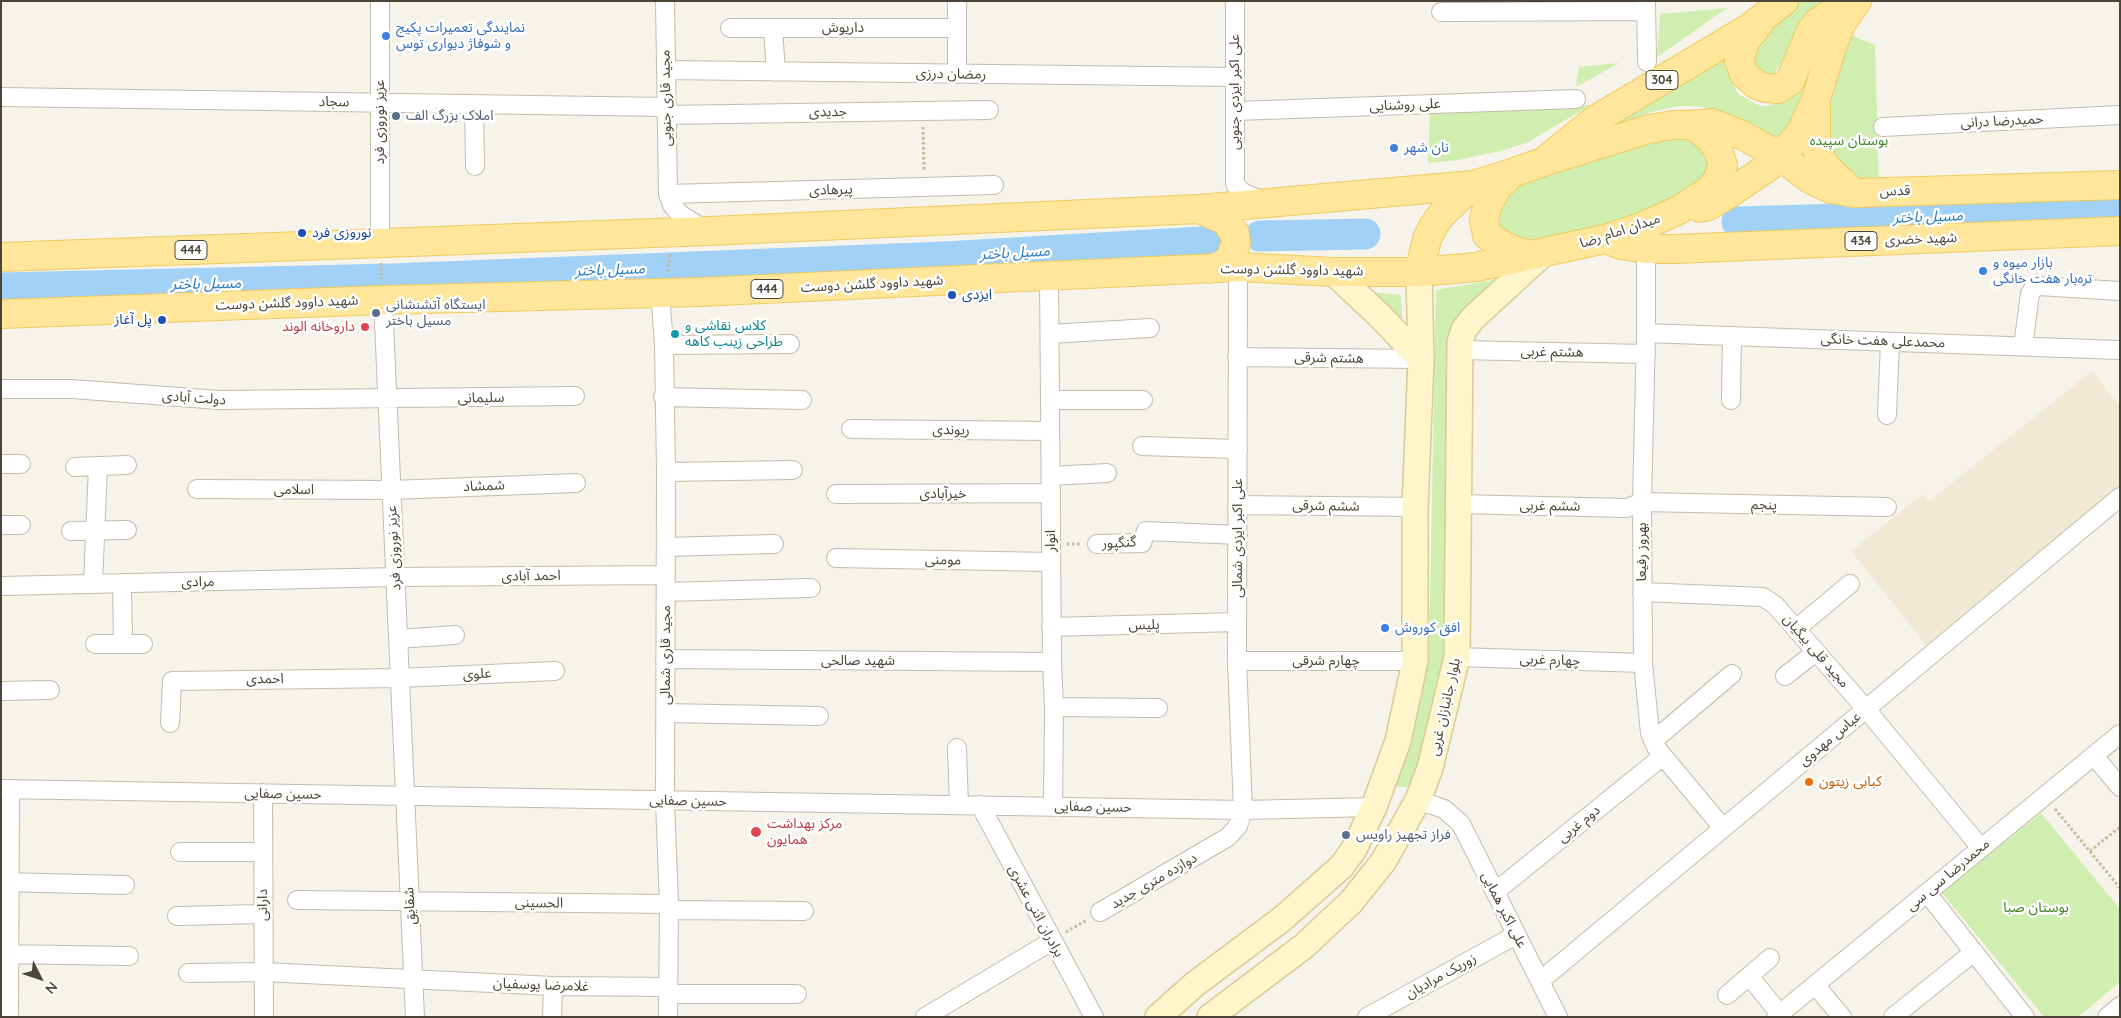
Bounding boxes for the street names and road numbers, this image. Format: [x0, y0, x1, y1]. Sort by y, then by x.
street label: داریوش [822, 20, 864, 36]
street label: علی اکبر ایزدی جنوبی [1227, 34, 1243, 150]
street label: مجید قاری جنوبی [657, 50, 675, 146]
street label: رمضان درزی [916, 65, 986, 83]
road number: 304 [1646, 70, 1678, 90]
street label: عزیز نوروزی فرد [372, 79, 388, 165]
street label: سجاد [319, 93, 349, 111]
street label: علی روشنایی [1369, 95, 1441, 115]
street label: جدیدی [809, 103, 847, 121]
street label: حمیدرضا درانی [1960, 110, 2044, 132]
street label: پیرهادی [809, 181, 853, 199]
street label: قدس [1879, 182, 1911, 200]
street label: میدان امام رضا [1578, 210, 1662, 252]
street label: شهید خضری [1885, 229, 1957, 249]
road number: 434 [1845, 232, 1877, 250]
road number: 444 [175, 240, 207, 260]
street label: شهید داوود گلشن دوست [1221, 260, 1363, 280]
street label: شهید داوود گلشن دوست [800, 272, 944, 296]
road number: 444 [751, 280, 783, 298]
street label: شهید داوود گلشن دوست [215, 292, 359, 314]
street label: محمدعلی هفت خانگی [1820, 330, 1946, 352]
street label: هشتم غربی [1520, 343, 1584, 361]
street label: هشتم شرقی [1294, 349, 1364, 367]
street label: دولت آبادی [161, 387, 227, 409]
street label: سلیمانی [458, 389, 504, 407]
street label: ریوندی [932, 421, 970, 439]
street label: شمشاد [463, 477, 505, 495]
street label: علی اکبر ایزدی شمالی [1230, 478, 1246, 598]
street label: اسلامی [274, 482, 314, 498]
street label: خیرآبادی [919, 486, 967, 502]
street label: پنجم [1751, 496, 1777, 514]
street label: ششم شرقی [1292, 497, 1360, 515]
street label: ششم غربی [1519, 497, 1581, 515]
street label: عزیز نوروزی فرد [383, 505, 405, 591]
street label: بهروز رفیعا [1634, 522, 1650, 582]
street label: انوار [1043, 530, 1059, 552]
street label: گنگپور [1101, 534, 1137, 552]
street label: مومنی [925, 551, 961, 569]
street label: احمد آبادی [501, 567, 561, 585]
street label: مرادی [181, 573, 215, 591]
street label: مجید قاری شمالی [658, 605, 674, 705]
street label: مجید قلی بیگیان [1779, 611, 1853, 691]
street label: پلیس [1128, 616, 1160, 634]
street label: چهارم غربی [1519, 651, 1581, 669]
street label: شهید صالحی [821, 653, 895, 669]
street label: چهارم شرقی [1292, 653, 1360, 669]
street label: بلوار جانبازان غربی [1426, 657, 1464, 757]
street label: علوی [462, 665, 492, 683]
street label: احمدی [246, 670, 284, 688]
street label: عباس مهدوی [1796, 708, 1864, 770]
street label: حسین صفایی [244, 785, 322, 803]
street label: حسین صفایی [649, 792, 727, 810]
street label: حسین صفایی [1054, 798, 1132, 816]
street label: دوم غربی [1554, 802, 1604, 846]
street label: محمدرضا سی سی [1903, 835, 1993, 915]
street label: دوازده متری جدید [1108, 849, 1200, 913]
street label: برادران اثنی عشری [1005, 862, 1067, 960]
street label: علی اکبر همایی [1478, 869, 1530, 951]
street label: شقایق [401, 887, 419, 925]
street label: دارانی [255, 889, 271, 921]
street label: الحسینی [515, 894, 563, 912]
street label: زوریک مرادیان [1403, 950, 1479, 1002]
street label: غلامرضا یوسفیان [493, 975, 589, 995]

